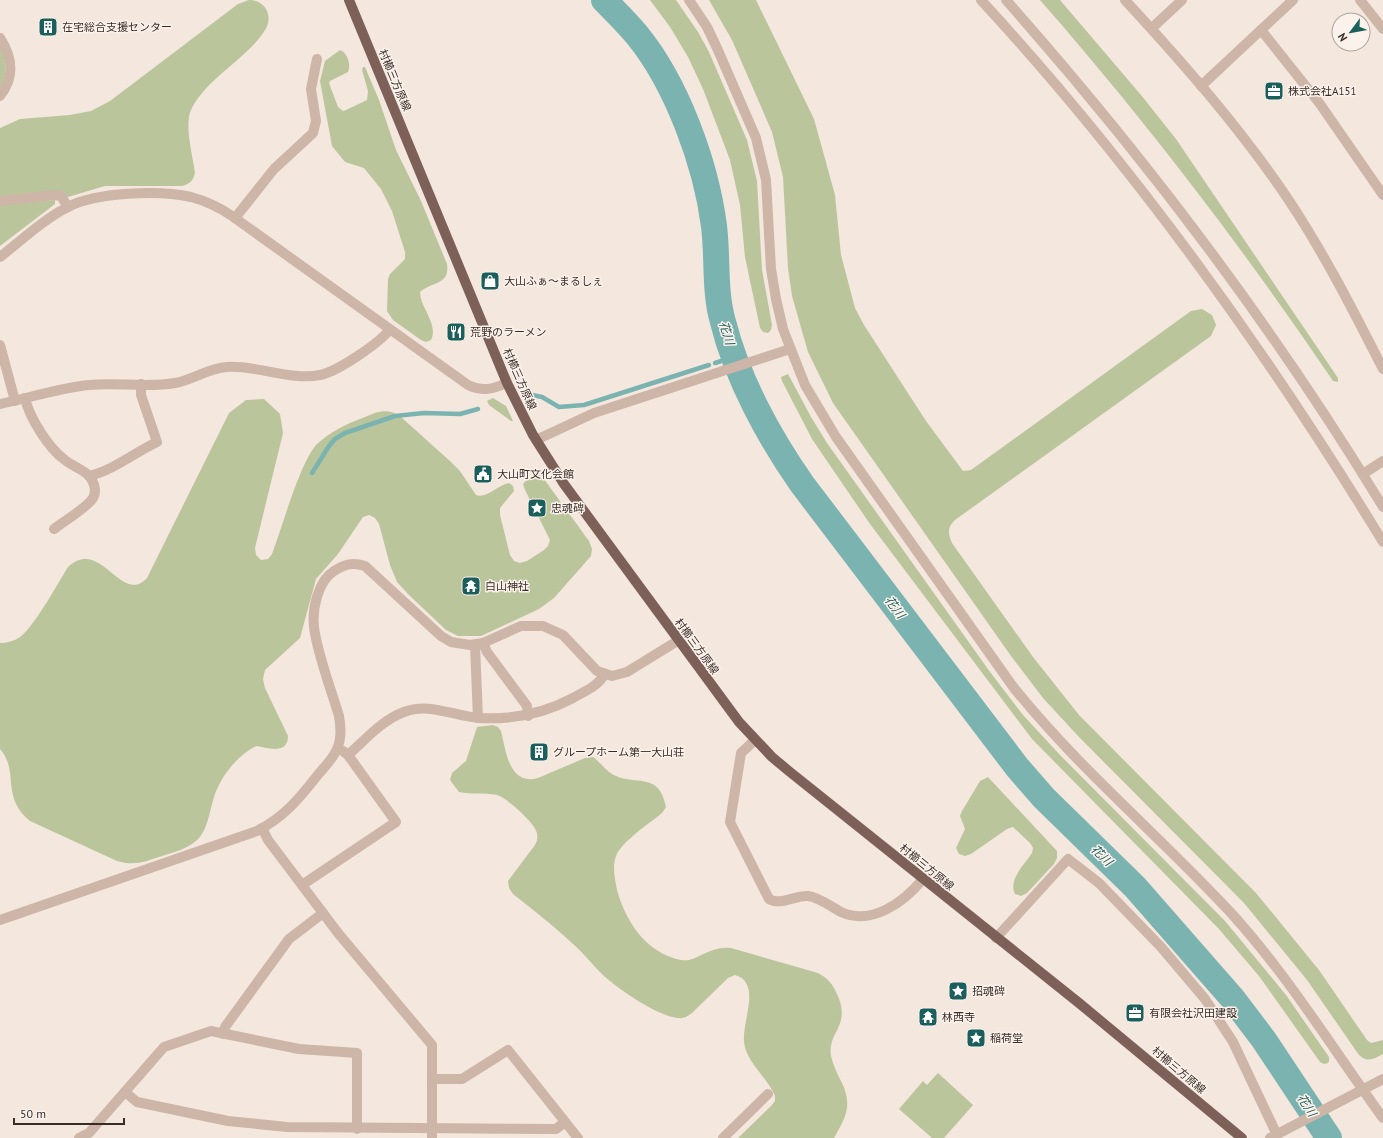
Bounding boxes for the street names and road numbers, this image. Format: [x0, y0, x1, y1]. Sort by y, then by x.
street label: 村櫛三方原線 [376, 47, 414, 113]
street label: 村櫛三方原線 [500, 346, 540, 412]
street label: 村櫛三方原線 [672, 615, 722, 677]
street label: 村櫛三方原線 [897, 841, 957, 893]
street label: 村櫛三方原線 [1149, 1043, 1209, 1097]

